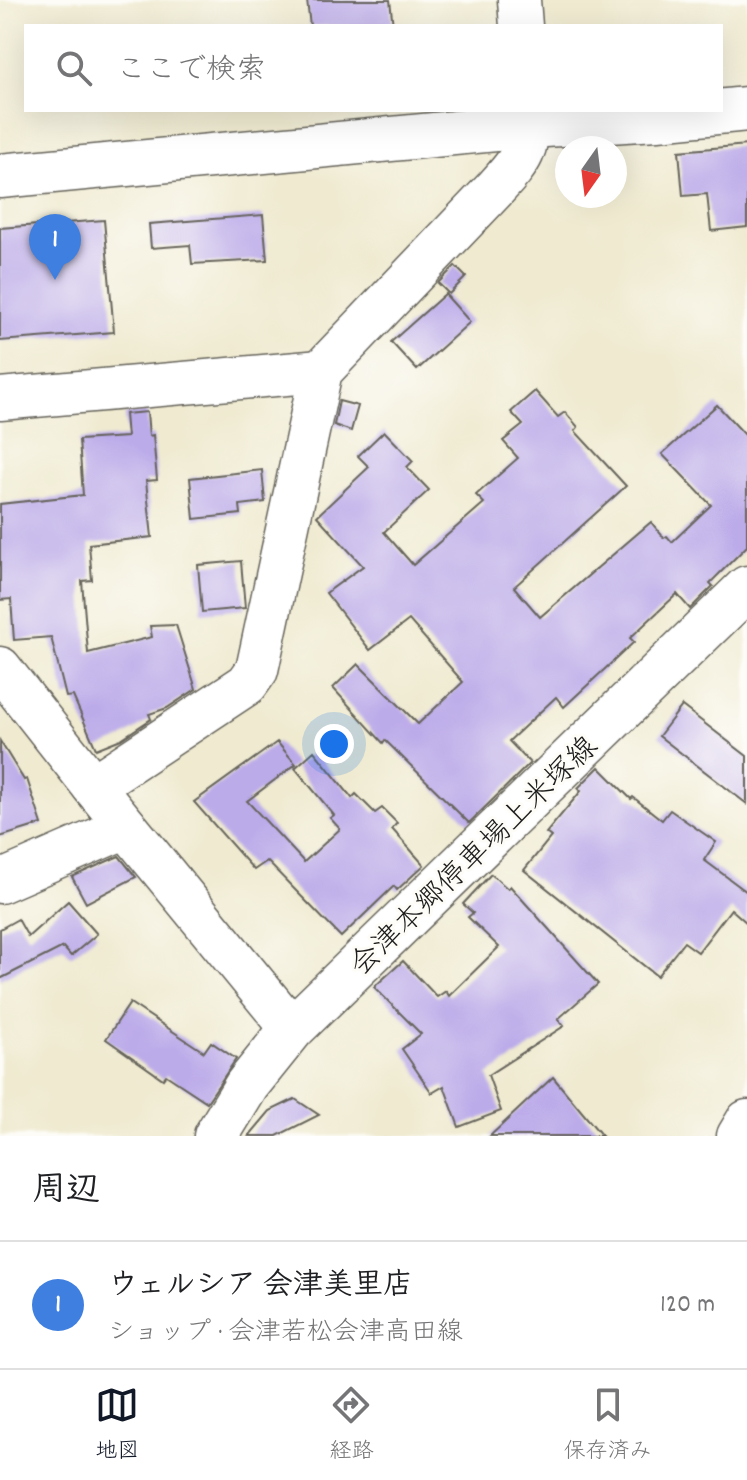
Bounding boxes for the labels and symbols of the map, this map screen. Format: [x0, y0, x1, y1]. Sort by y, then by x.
north arrow [555, 136, 627, 208]
pin: 1 [29, 214, 81, 280]
your location [314, 724, 354, 764]
street label: 会津本郷停車場上米塚線 [342, 728, 610, 988]

